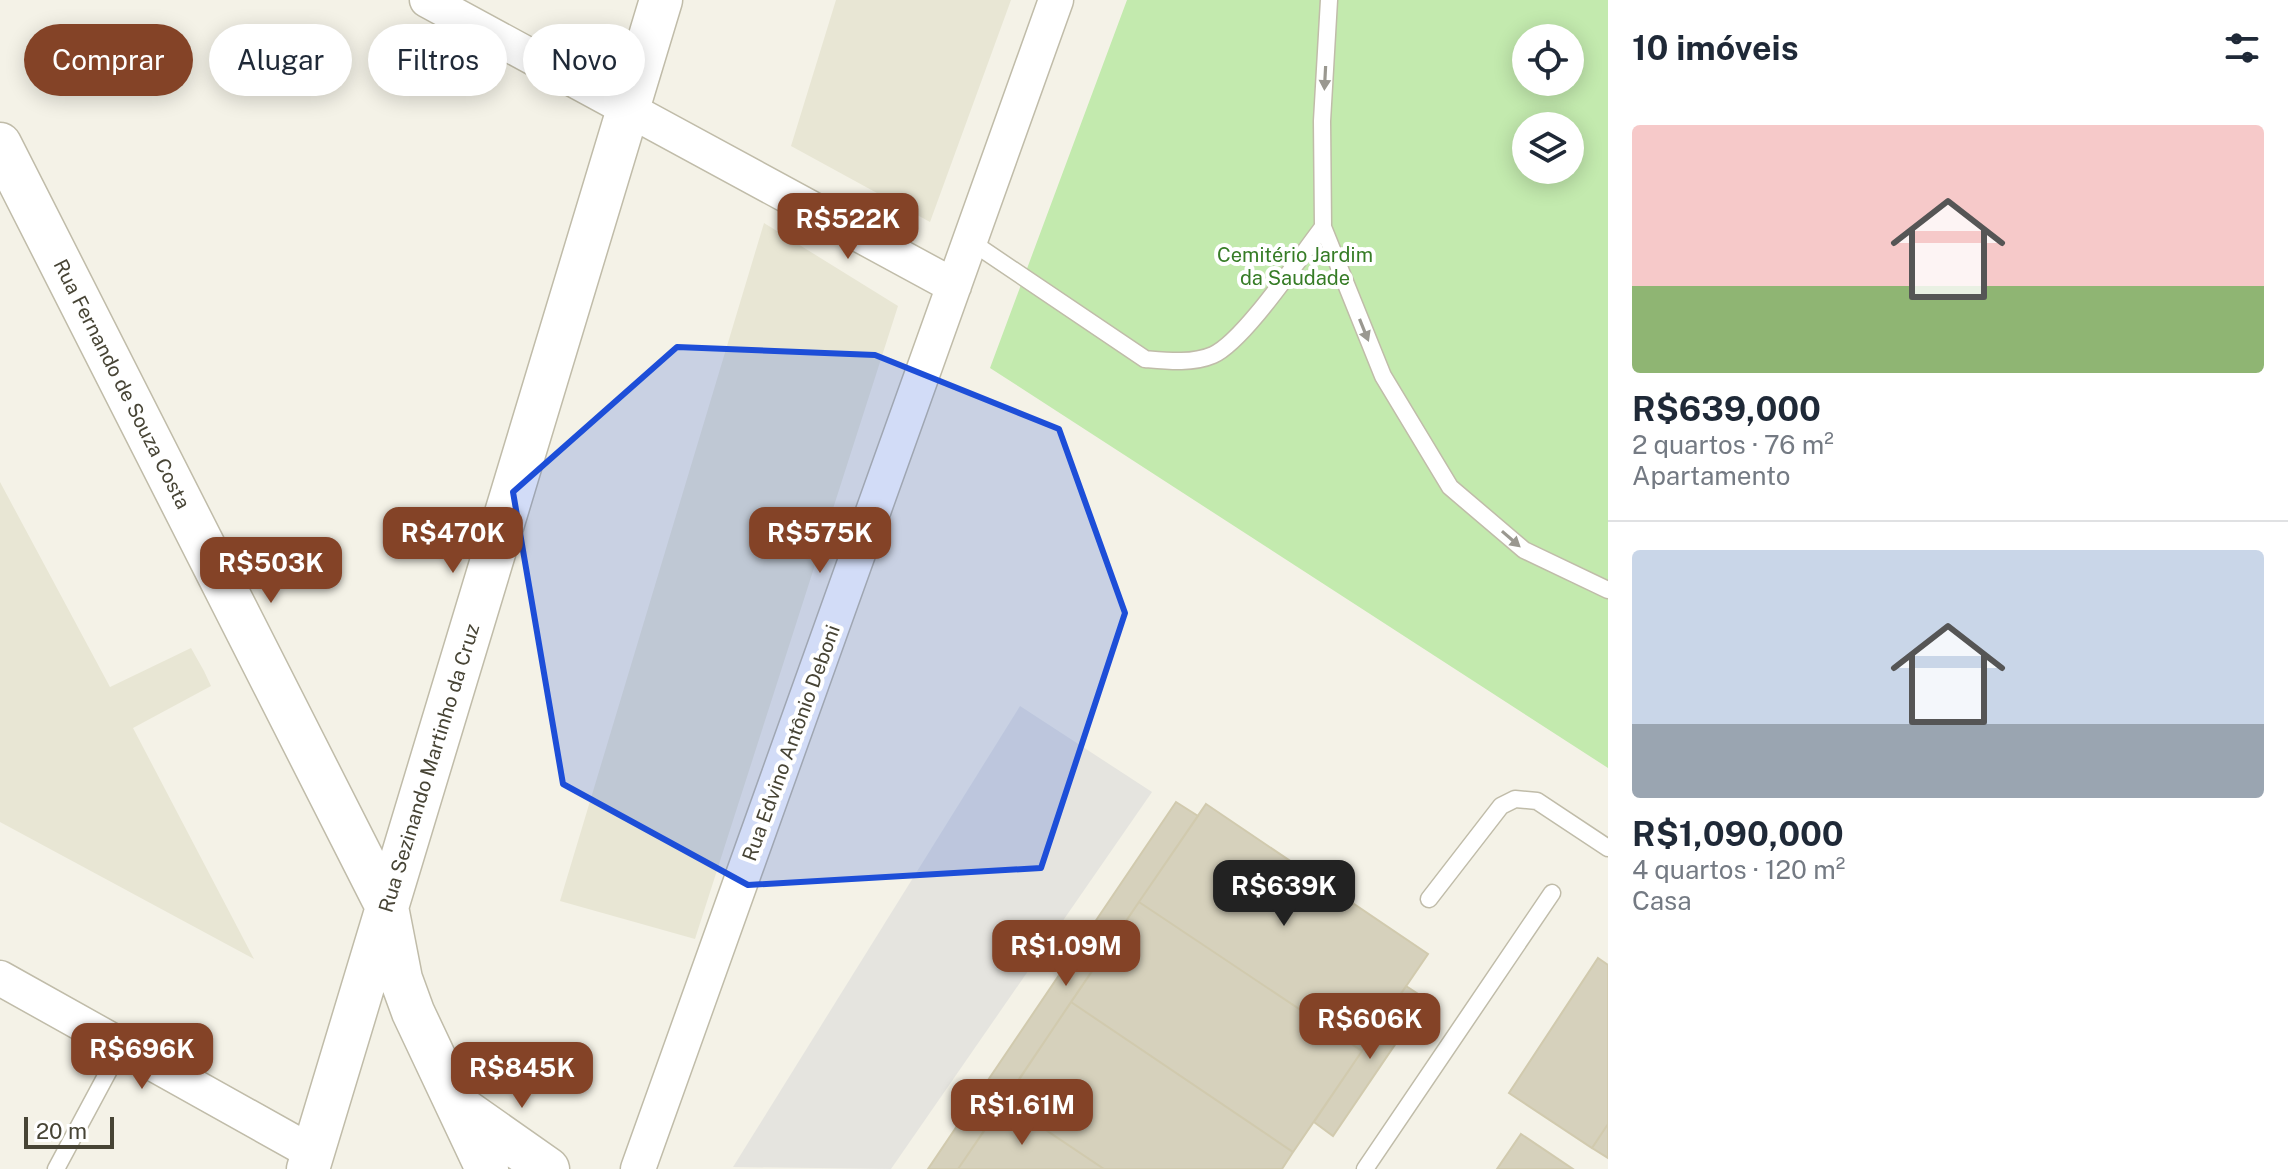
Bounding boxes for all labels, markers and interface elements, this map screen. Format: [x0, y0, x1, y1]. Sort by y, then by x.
chip: Comprar [24, 24, 193, 96]
chip: Alugar [209, 24, 352, 96]
chip: Filtros [368, 24, 507, 96]
chip: Novo [523, 24, 645, 96]
map controls [1512, 24, 1584, 184]
button: locate [1512, 24, 1584, 96]
icon: filters [2220, 26, 2264, 70]
text: 10 imóveis [1632, 28, 1799, 68]
one-way arrow [1318, 66, 1331, 91]
button: layers [1512, 112, 1584, 184]
icon: home [1876, 177, 2020, 321]
pin: R$522K [783, 193, 913, 261]
text: R$522K [795, 203, 901, 234]
park label: Cemitério Jardim da Saudade [1217, 243, 1373, 290]
street label: Rua Fernando de Souza Costa [48, 255, 196, 513]
one-way arrow [1358, 318, 1371, 342]
text: R$639,000 [1632, 389, 1821, 429]
text: 2 quartos · 76 m² [1632, 429, 1834, 460]
text: Apartamento [1632, 460, 1790, 491]
pin: R$470K [388, 507, 518, 575]
pin: R$575K [755, 507, 885, 575]
text: R$470K [401, 517, 505, 548]
text: R$575K [767, 517, 873, 548]
one-way arrow [1501, 530, 1521, 547]
pin: R$503K [206, 537, 336, 605]
text: R$503K [218, 547, 324, 578]
icon: home [1876, 602, 2020, 746]
street label: Rua Sezinando Martinho da Cruz [374, 621, 484, 915]
street label: Rua Edvino Antônio Deboni [737, 622, 845, 864]
text: R$1,090,000 [1632, 814, 1844, 854]
text: 4 quartos · 120 m² [1632, 854, 1845, 885]
pin: R$639K [1219, 860, 1349, 928]
text: R$639K [1231, 870, 1337, 901]
text: Casa [1632, 885, 1692, 916]
pin: R$1.09M [992, 920, 1140, 988]
text: R$1.09M [1010, 930, 1122, 961]
pin: R$606K [1305, 993, 1435, 1061]
text: R$606K [1317, 1003, 1423, 1034]
pin: R$696K [77, 1023, 207, 1091]
text: R$696K [89, 1033, 195, 1064]
pin: R$845K [457, 1042, 587, 1110]
text: R$845K [469, 1052, 575, 1083]
pin: R$1.61M [948, 1079, 1096, 1147]
text: R$1.61M [969, 1089, 1075, 1120]
scale bar [24, 1113, 114, 1149]
text: 20 m [36, 1118, 87, 1144]

